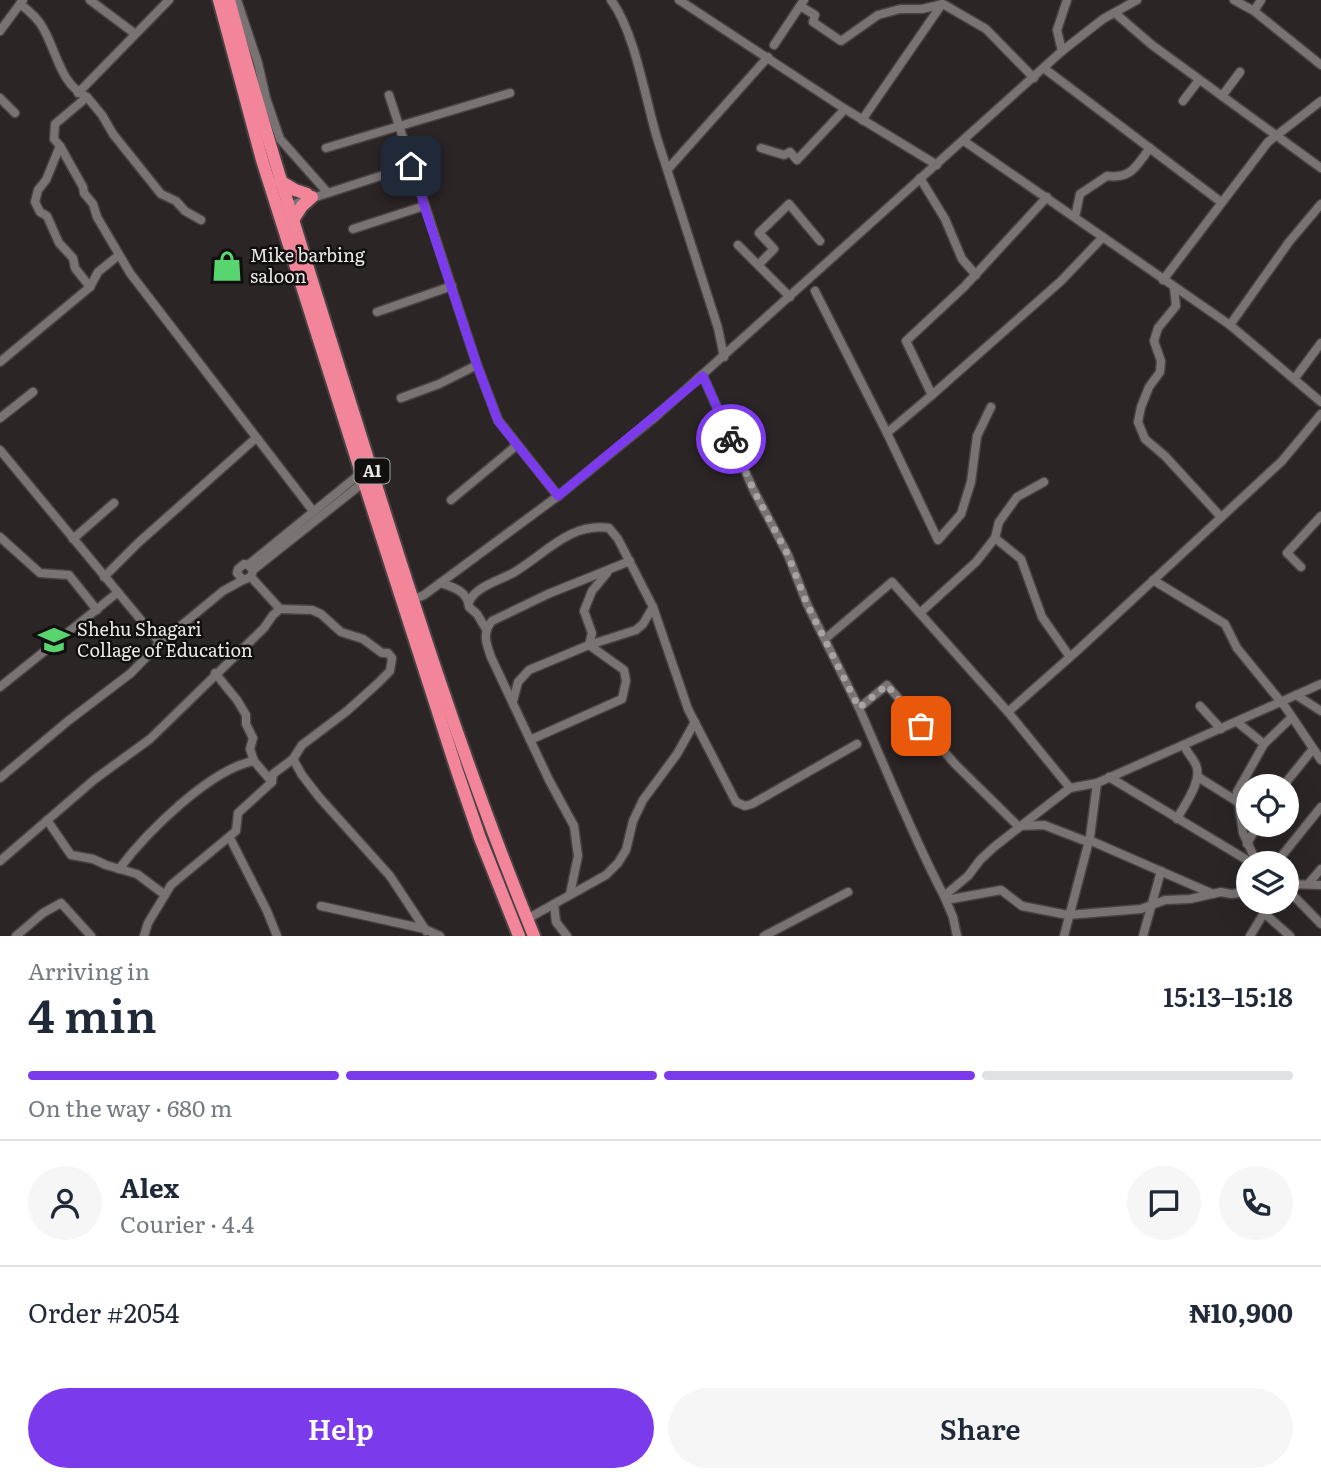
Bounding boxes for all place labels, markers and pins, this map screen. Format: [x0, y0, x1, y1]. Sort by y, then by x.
pin [381, 136, 441, 196]
place label: Mike barbing saloon [250, 241, 366, 289]
shop icon: Mike barbing saloon [210, 249, 244, 283]
place label: Shehu Shagari Collage of Education [77, 615, 253, 663]
school or university icon: Shehu Shagari Collage of Education [37, 623, 71, 657]
pin [891, 696, 951, 756]

